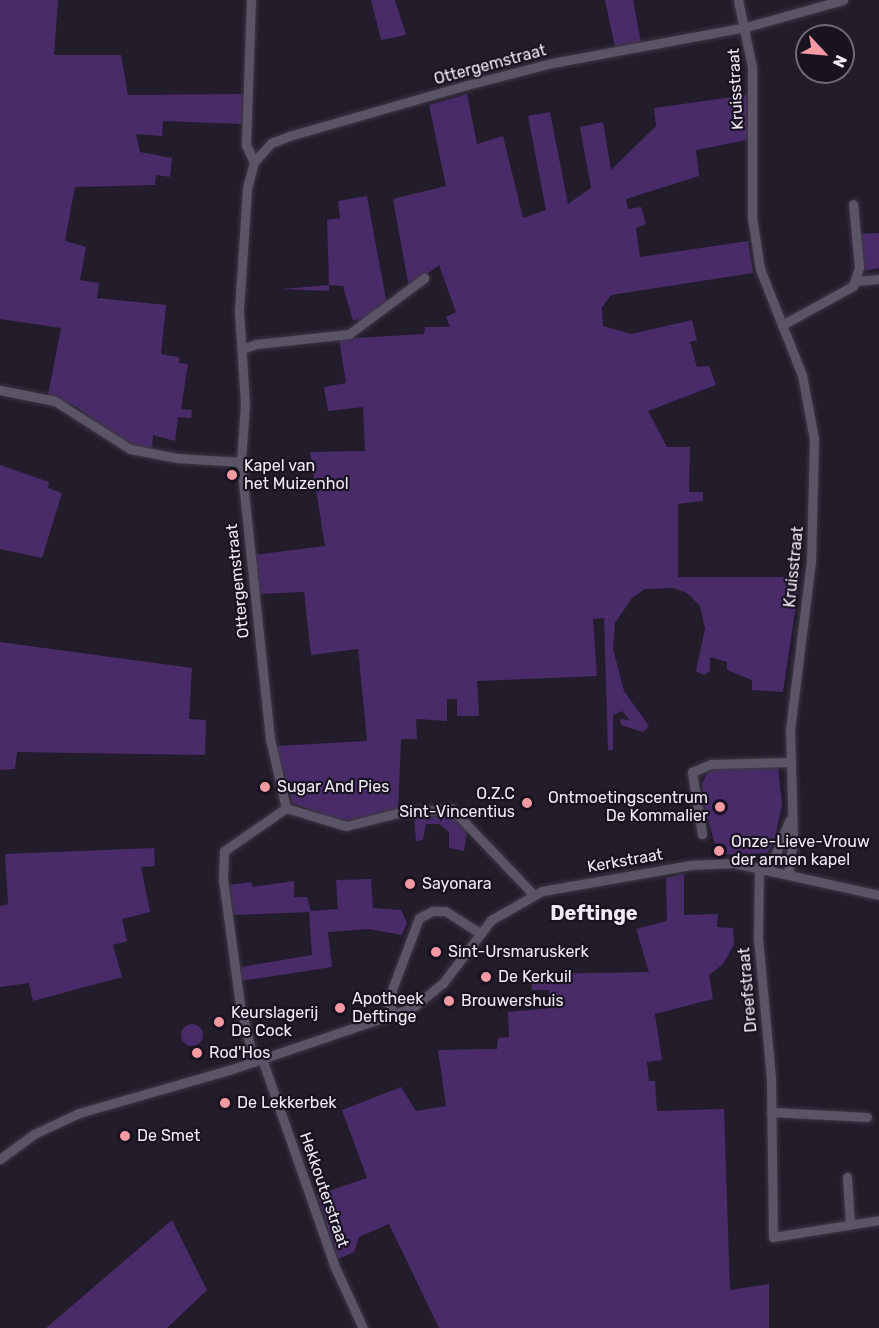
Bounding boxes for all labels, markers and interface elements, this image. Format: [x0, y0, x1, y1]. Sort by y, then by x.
north arrow [795, 24, 855, 84]
street label: Ottergemstraat [432, 41, 548, 89]
street label: Kruisstraat [724, 48, 748, 130]
text: N [829, 52, 851, 71]
place label: Kapel van het Muizenhol [244, 456, 349, 494]
marker: Kapel van het Muizenhol [225, 468, 239, 482]
street label: Ottergemstraat [222, 523, 254, 639]
street label: Kruisstraat [780, 525, 808, 609]
place label: Sugar And Pies [277, 777, 390, 797]
marker: Sugar And Pies [258, 780, 272, 794]
place label: O.Z.C Sint-Vincentius [399, 784, 515, 822]
place label: Ontmoetingscentrum De Kommalier [548, 788, 708, 826]
marker: O.Z.C Sint-Vincentius [520, 796, 534, 810]
marker: Ontmoetingscentrum De Kommalier [713, 800, 727, 814]
place label: Onze-Lieve-Vrouw der armen kapel [731, 832, 870, 870]
marker: Onze-Lieve-Vrouw der armen kapel [712, 844, 726, 858]
street label: Kerkstraat [586, 845, 664, 877]
place label: Sayonara [422, 874, 492, 894]
marker: Sayonara [403, 877, 417, 891]
district label: Deftinge [550, 901, 638, 925]
place label: Sint-Ursmaruskerk [448, 942, 589, 962]
marker: Sint-Ursmaruskerk [429, 945, 443, 959]
street label: Dreefstraat [735, 947, 761, 1033]
place label: De Kerkuil [498, 967, 572, 987]
marker: De Kerkuil [479, 970, 493, 984]
place label: Apotheek Deftinge [352, 989, 424, 1027]
place label: Brouwershuis [461, 991, 564, 1011]
marker: Brouwershuis [442, 994, 456, 1008]
marker: Apotheek Deftinge [333, 1001, 347, 1015]
place label: Keurslagerij De Cock [231, 1003, 318, 1041]
marker: Keurslagerij De Cock [212, 1015, 226, 1029]
place label: Rod'Hos [209, 1043, 270, 1063]
marker: Rod'Hos [190, 1046, 204, 1060]
place label: De Lekkerbek [237, 1093, 337, 1113]
marker: De Lekkerbek [218, 1096, 232, 1110]
place label: De Smet [137, 1126, 200, 1146]
marker: De Smet [118, 1129, 132, 1143]
street label: Hekkouterstraat [295, 1130, 353, 1250]

